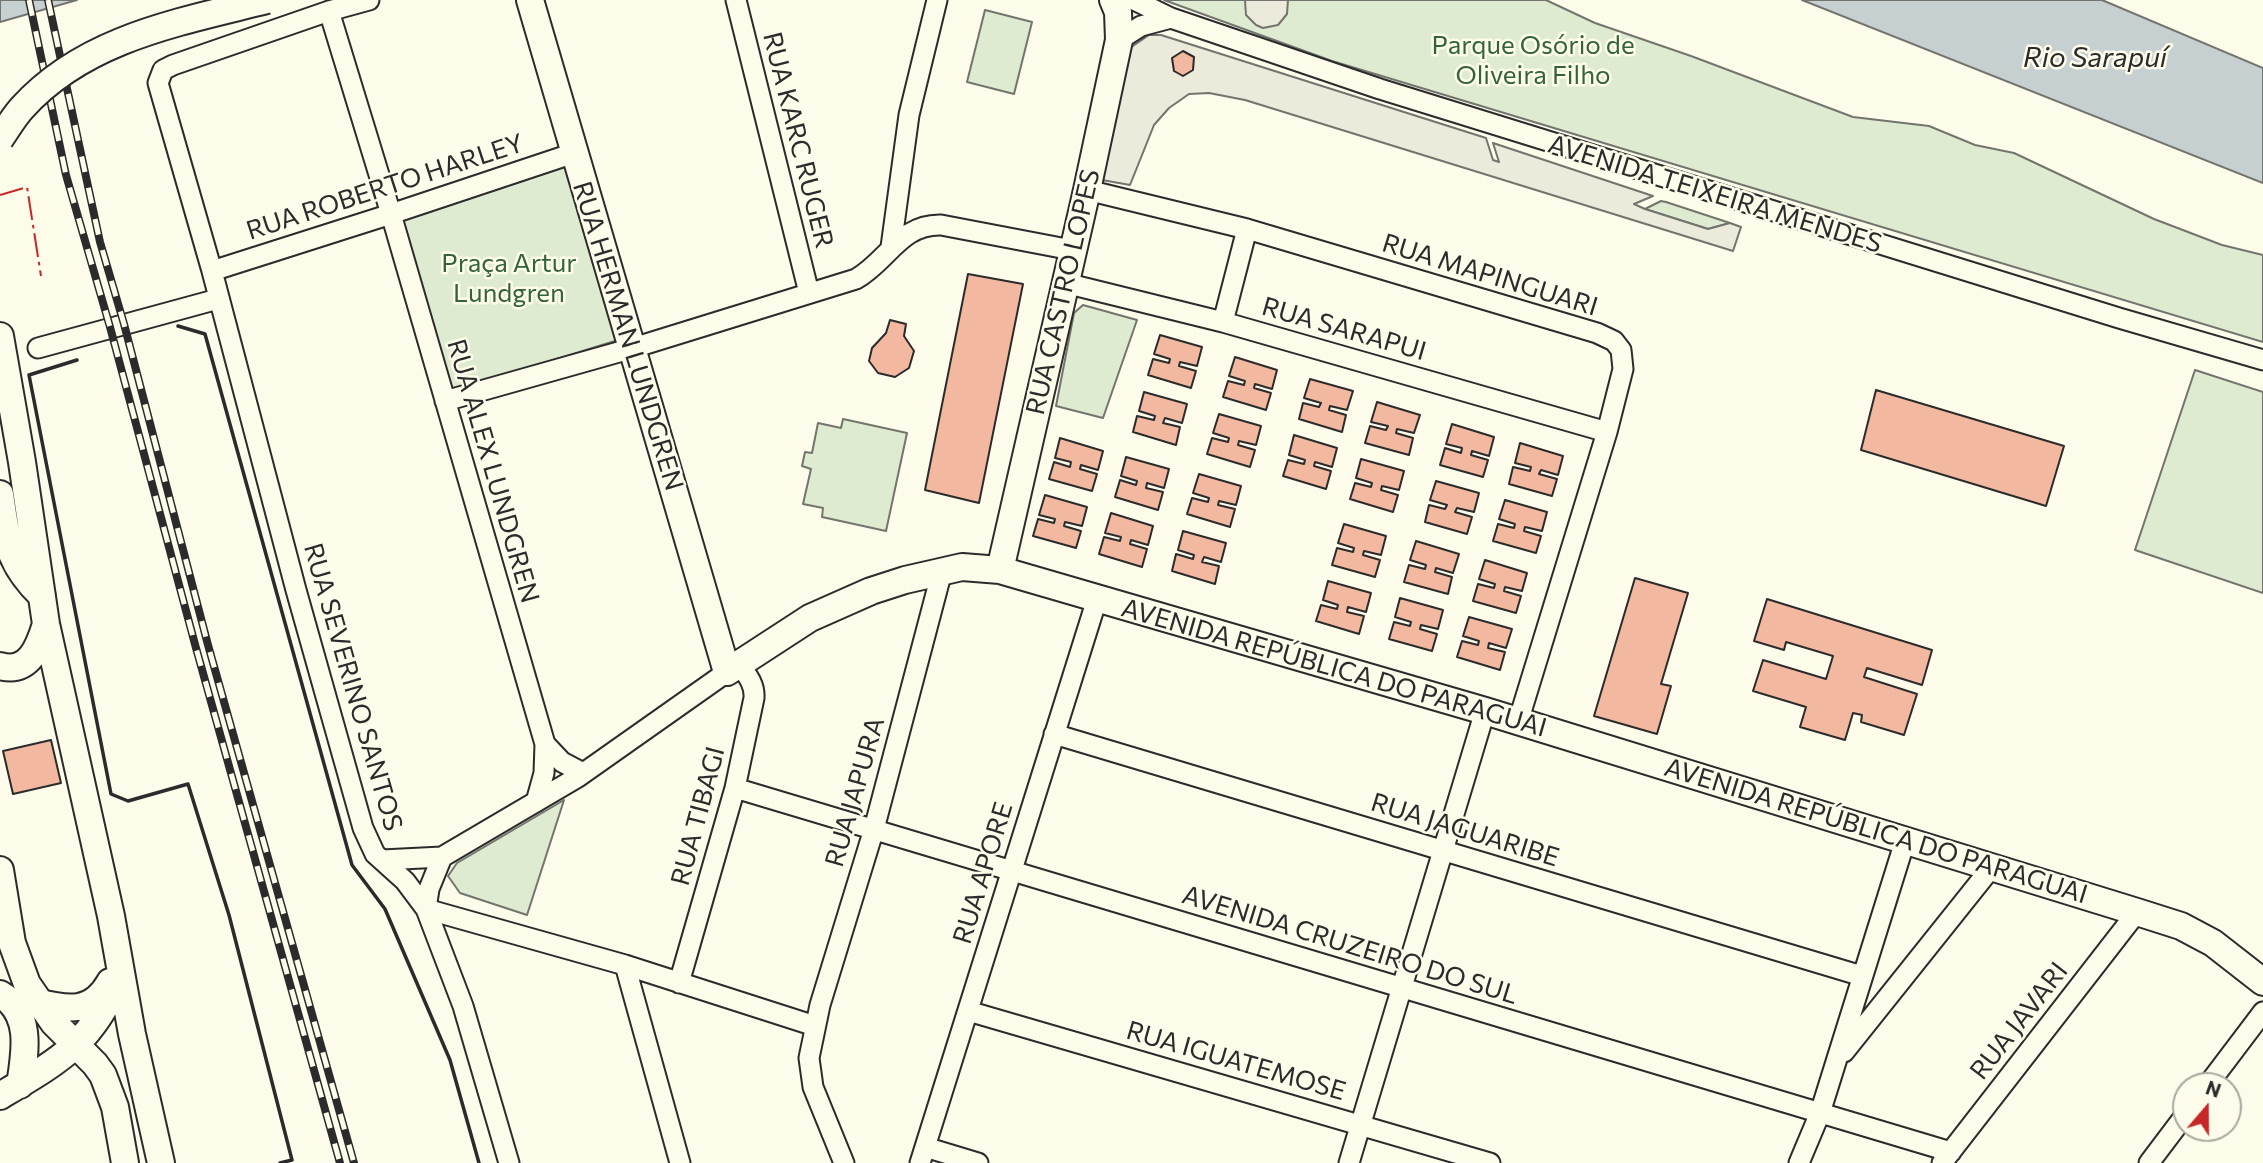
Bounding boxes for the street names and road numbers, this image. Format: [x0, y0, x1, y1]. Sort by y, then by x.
street label: RUA KARC RUGER [756, 29, 840, 251]
street label: RUA ROBERTO HARLEY [242, 127, 528, 247]
street label: AVENIDA TEIXEIRA MENDES [1544, 128, 1886, 260]
street label: RUA CASTRO LOPES [1020, 166, 1106, 418]
street label: RUA HERMAN LUNDGREN [566, 178, 690, 494]
street label: RUA MAPINGUARI [1378, 227, 1602, 323]
street label: RUA SARAPUI [1258, 291, 1430, 367]
street label: RUA ALEX LUNDGREN [440, 336, 546, 606]
street label: RUA SEVERINO SANTOS [297, 540, 409, 834]
street label: AVENIDA REPÚBLICA DO PARAGUAI [1118, 592, 1550, 744]
street label: RUA JAPURA [819, 714, 891, 870]
street label: RUA TIBAGI [665, 743, 731, 889]
street label: AVENIDA REPÚBLICA DO PARAGUAI [1661, 752, 2091, 910]
street label: RUA JAGUARIBE [1367, 787, 1563, 873]
street label: RUA APORE [947, 798, 1019, 948]
street label: AVENIDA CRUZEIRO DO SUL [1179, 879, 1521, 1011]
street label: RUA JAVARI [1964, 956, 2074, 1086]
street label: RUA IGUATEMOSE [1123, 1015, 1349, 1107]

